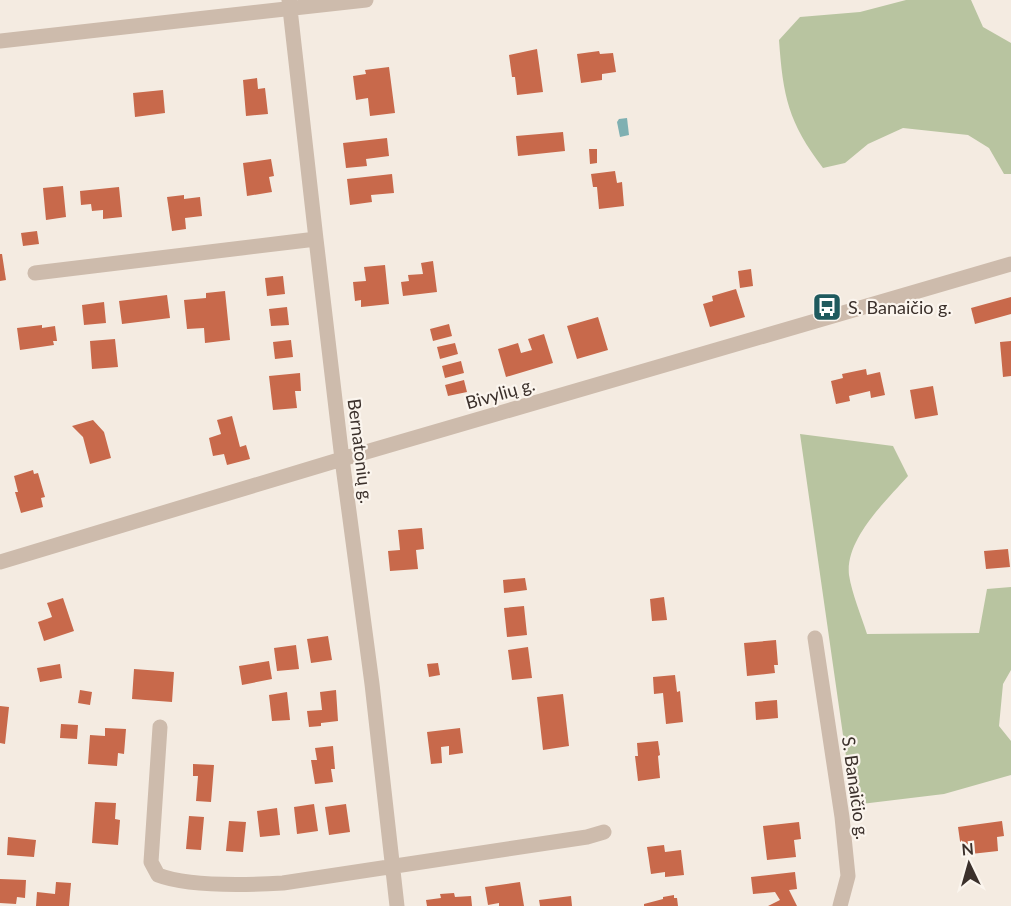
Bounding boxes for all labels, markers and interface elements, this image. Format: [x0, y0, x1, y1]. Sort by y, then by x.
bus stop icon: S. Banaičio g. [811, 291, 843, 323]
place label: S. Banaičio g. [848, 296, 952, 318]
street label: Bivylių g. [463, 373, 537, 413]
street label: Bernatonių g. [344, 397, 378, 505]
street label: S. Banaičio g. [838, 735, 874, 841]
north arrow [939, 834, 999, 894]
text: N [961, 839, 975, 859]

